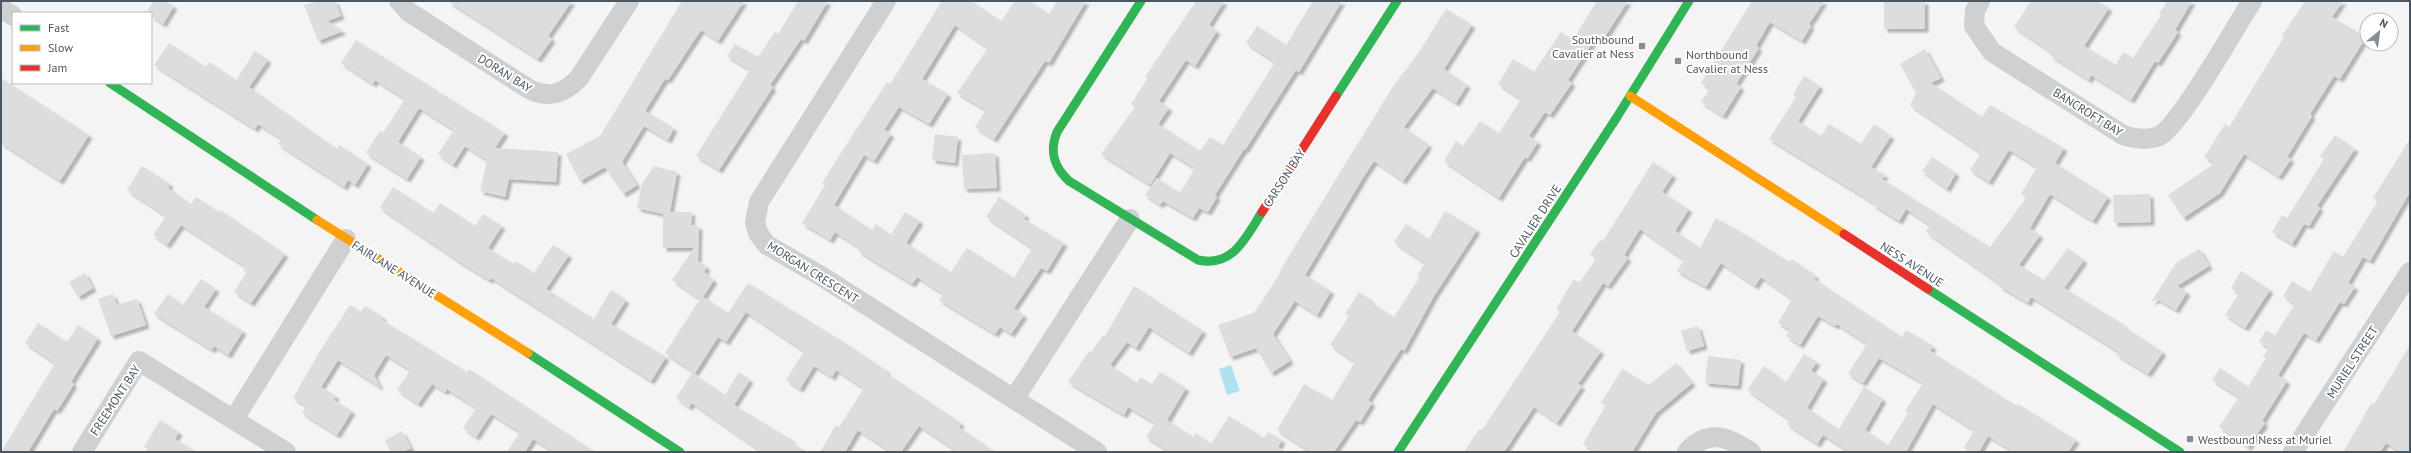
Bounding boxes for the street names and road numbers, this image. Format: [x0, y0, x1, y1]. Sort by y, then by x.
street label: DORAN BAY [475, 50, 535, 96]
street label: BANCROFT BAY [2050, 85, 2126, 140]
street label: CARSON BAY [1260, 146, 1309, 210]
street label: CAVALIER DRIVE [1506, 181, 1564, 261]
street label: FAIRLANE AVENUE [349, 237, 439, 301]
street label: MORGAN CRESCENT [765, 238, 862, 306]
street label: NESS AVENUE [1878, 238, 1946, 290]
street label: MURIEL STREET [2323, 323, 2381, 401]
street label: FREEMONT BAY [87, 362, 144, 438]

